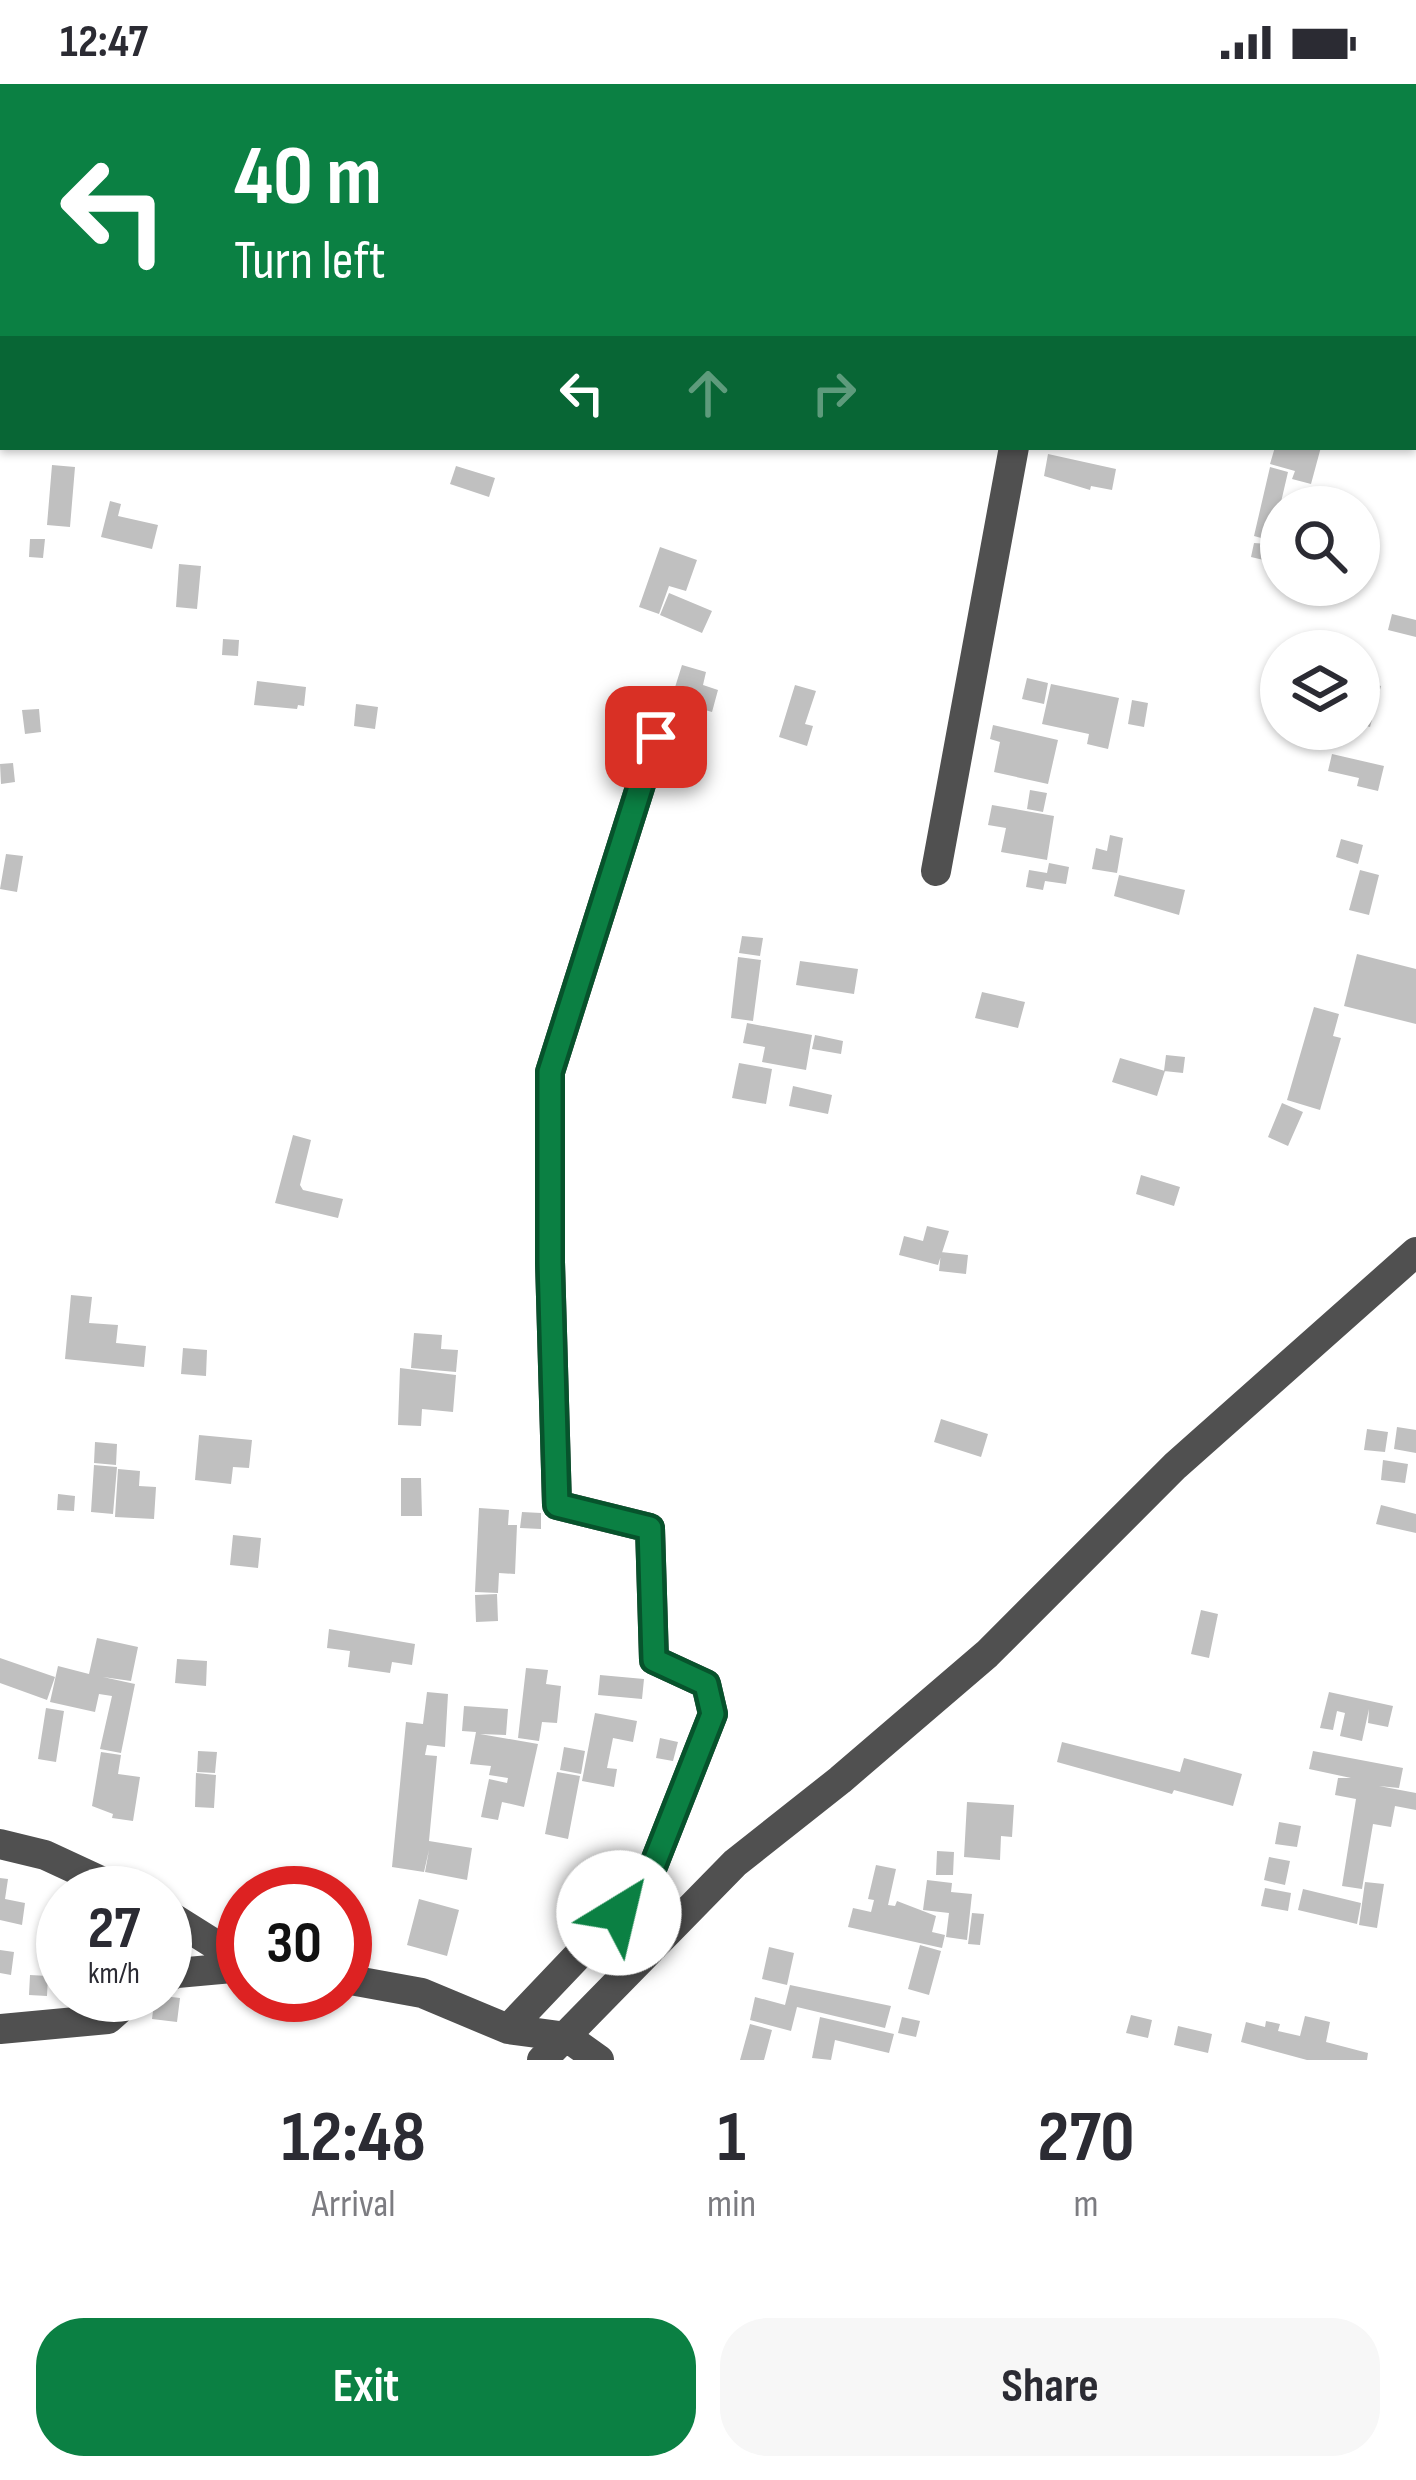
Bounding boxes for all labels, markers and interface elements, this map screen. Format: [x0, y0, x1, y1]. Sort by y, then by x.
text: 12:47 [60, 15, 148, 70]
text: 40 m [234, 127, 382, 228]
icon: left [36, 132, 192, 288]
text: Turn left [234, 229, 386, 294]
icon: left [549, 360, 615, 426]
icon: ahead [675, 360, 741, 426]
icon: right [801, 360, 867, 426]
map controls [1260, 486, 1380, 750]
button: search [1260, 486, 1380, 606]
button: layers [1260, 630, 1380, 750]
pin [605, 686, 707, 788]
icon: arrive [623, 704, 689, 770]
position arrow [556, 1850, 682, 1976]
speed limit sign: 30 [216, 1866, 372, 2022]
text: 27 [88, 1893, 140, 1965]
text: km/h [88, 1956, 140, 1992]
text: 12:48 [281, 2095, 426, 2182]
text: 1 [717, 2095, 746, 2182]
text: 270 [1038, 2095, 1135, 2182]
text: Arrival [312, 2181, 395, 2228]
text: min [707, 2181, 756, 2228]
text: m [1074, 2181, 1099, 2228]
button: Exit [36, 2318, 696, 2456]
button: Share [720, 2318, 1380, 2456]

